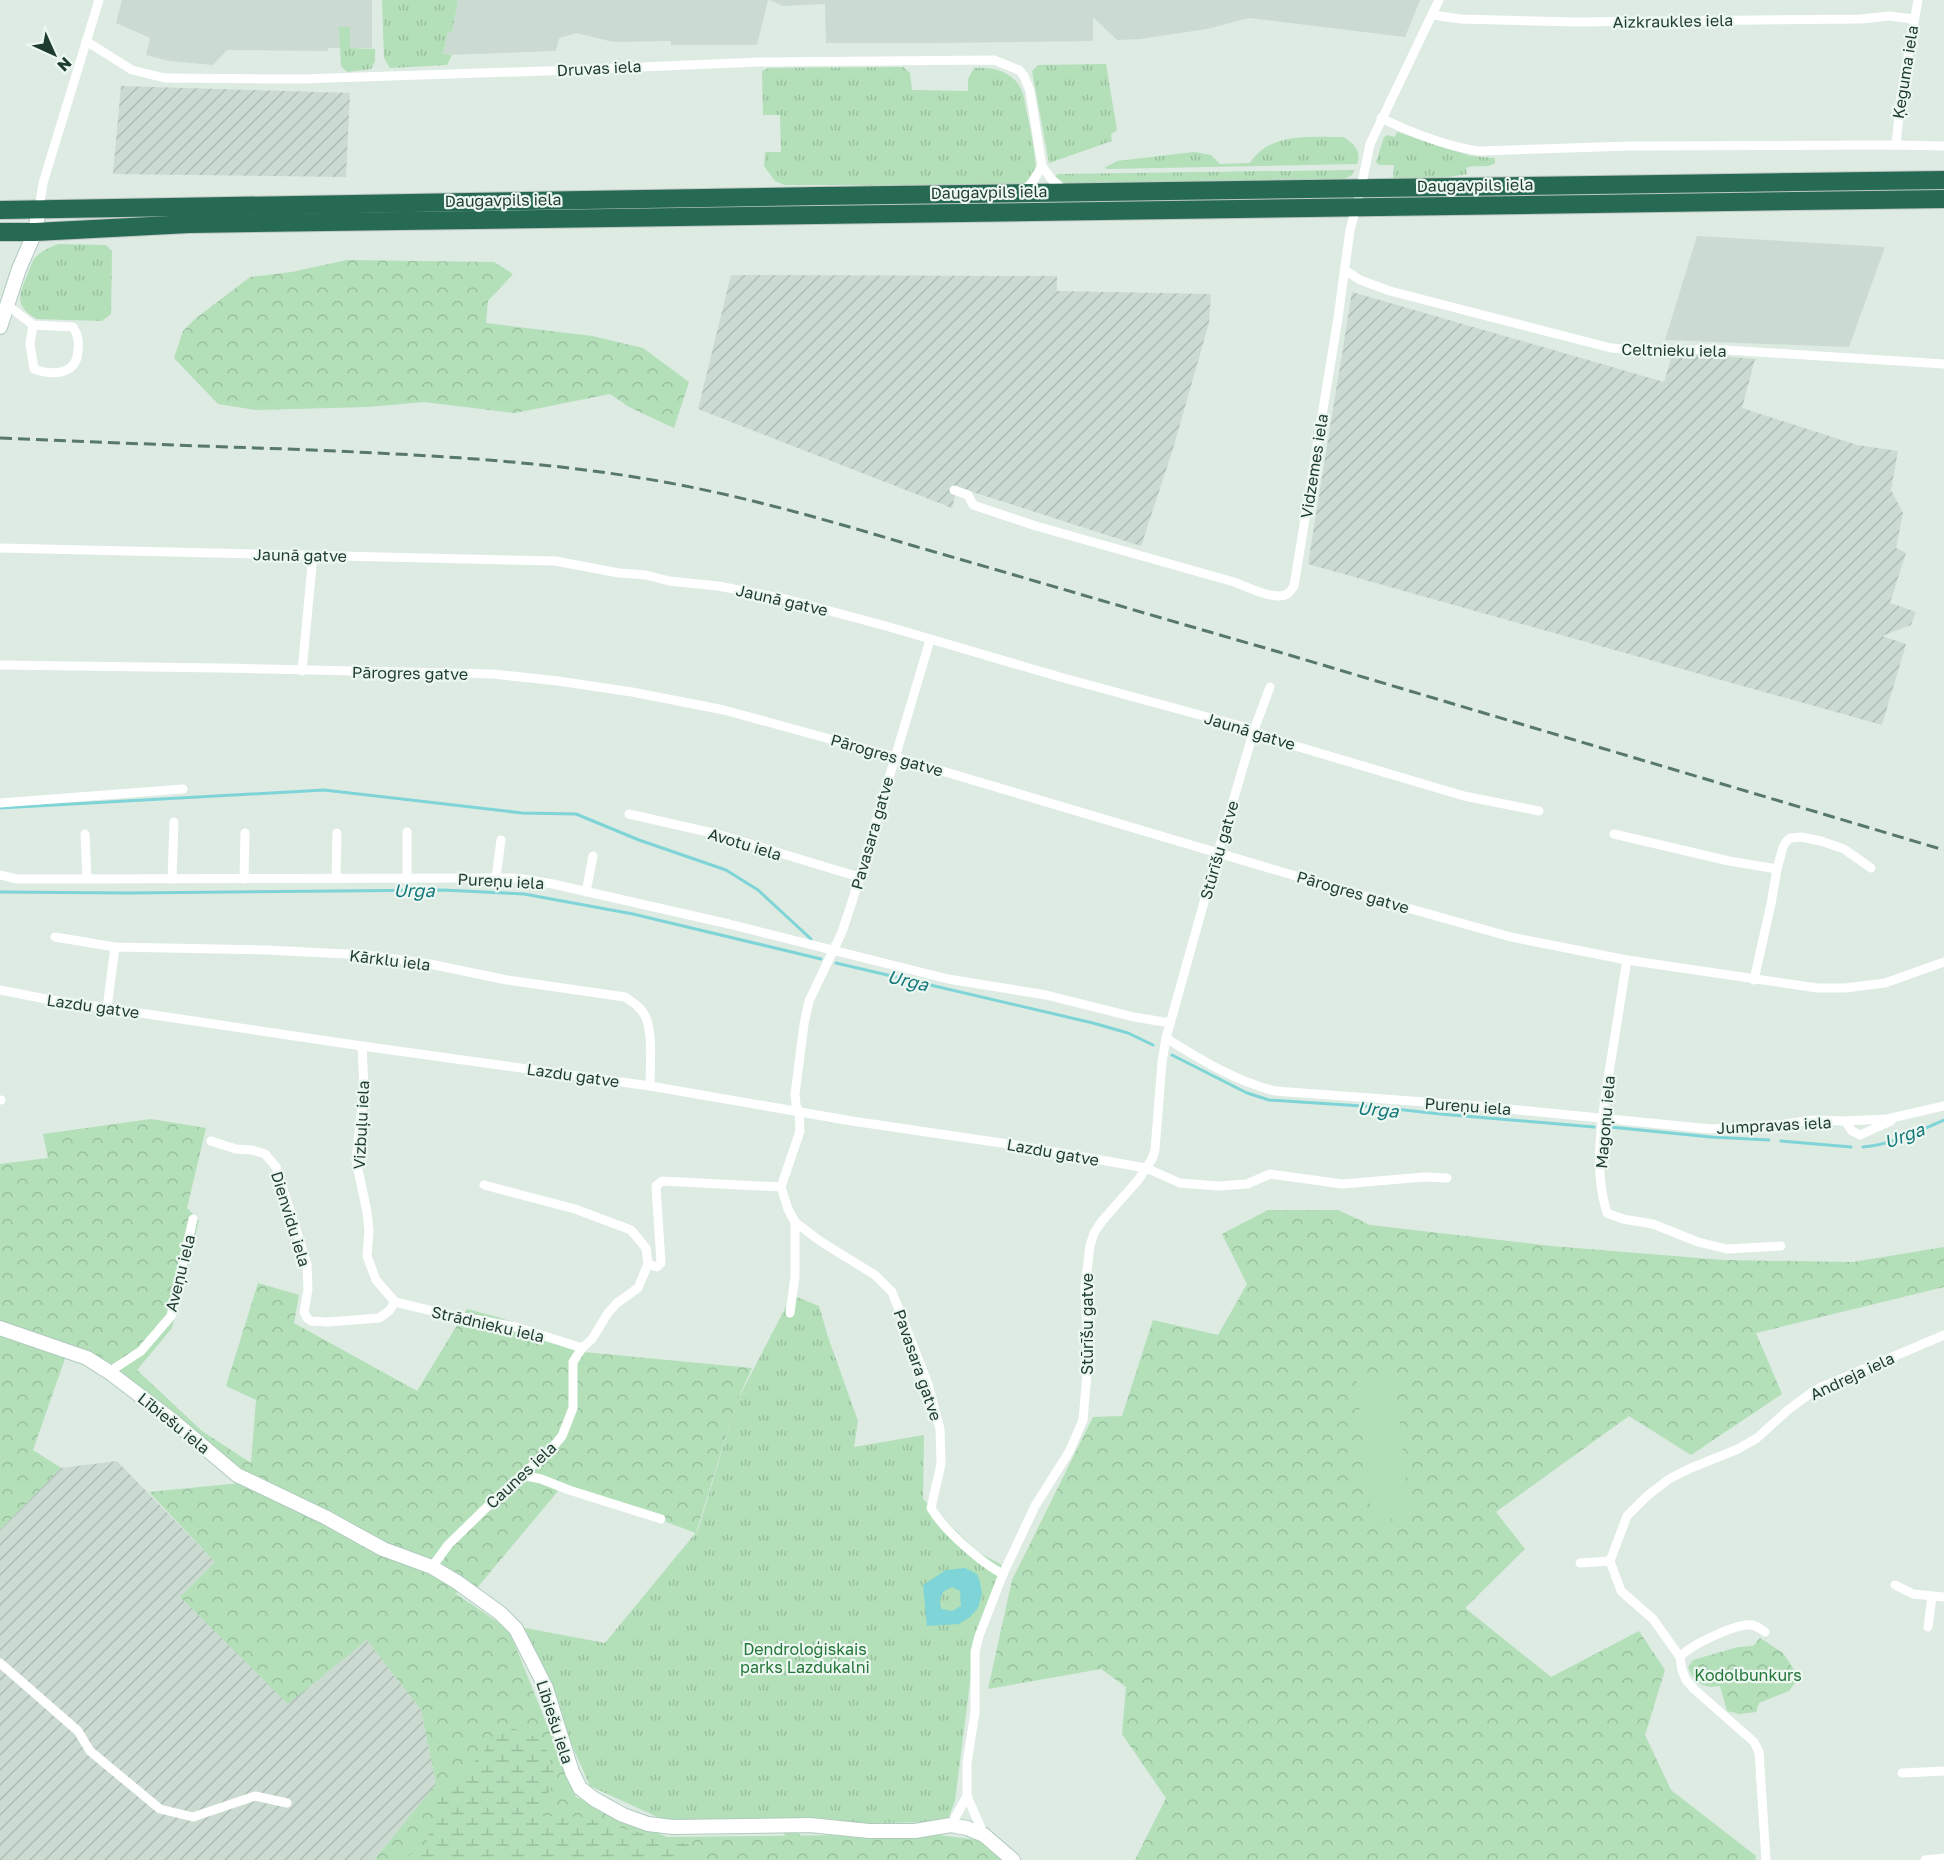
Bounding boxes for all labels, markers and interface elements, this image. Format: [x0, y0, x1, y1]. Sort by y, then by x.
street label: Aizkraukles iela [1613, 10, 1733, 32]
north arrow [24, 24, 84, 84]
street label: Ķeguma iela [1888, 24, 1922, 120]
text: N [53, 53, 76, 76]
street label: Druvas iela [556, 56, 642, 80]
street label: Daugavpils iela [1416, 174, 1534, 196]
street label: Daugavpils iela [930, 181, 1048, 203]
street label: Daugavpils iela [444, 189, 562, 211]
street label: Celtnieku iela [1621, 339, 1727, 361]
street label: Vidzemes iela [1296, 412, 1332, 520]
street label: Jaunā gatve [253, 544, 347, 566]
street label: Jaunā gatve [734, 580, 830, 620]
street label: Pārogres gatve [352, 662, 468, 684]
street label: Jaunā gatve [1202, 708, 1298, 754]
street label: Pārogres gatve [828, 729, 946, 781]
street label: Pavasara gatve [846, 774, 898, 892]
street label: Stūrīšu gatve [1195, 798, 1243, 902]
street label: Avotu iela [706, 823, 784, 865]
street label: Pārogres gatve [1294, 866, 1412, 918]
street label: Pureņu iela [457, 869, 545, 893]
water label: Urga [393, 879, 435, 901]
street label: Kārklu iela [348, 945, 432, 975]
water label: Urga [885, 965, 931, 996]
street label: Lazdu gatve [45, 990, 141, 1022]
street label: Lazdu gatve [525, 1059, 621, 1091]
street label: Magoņu iela [1591, 1075, 1619, 1169]
street label: Vizbuļu iela [349, 1080, 373, 1170]
street label: Pureņu iela [1424, 1093, 1512, 1119]
water label: Urga [1357, 1096, 1400, 1122]
street label: Jumpravas iela [1716, 1112, 1832, 1138]
water label: Urga [1881, 1117, 1928, 1152]
street label: Lazdu gatve [1005, 1134, 1101, 1170]
street label: Dienvidu iela [267, 1169, 315, 1269]
street label: Aveņu iela [161, 1232, 199, 1314]
street label: Stūrīšu gatve [1077, 1273, 1097, 1375]
street label: Strādnieku iela [430, 1301, 546, 1347]
street label: Pavasara gatve [890, 1307, 946, 1423]
street label: Andreja iela [1807, 1348, 1897, 1404]
street label: Lībiešu iela [134, 1388, 214, 1458]
street label: Caunes iela [482, 1437, 560, 1513]
park label: Dendroloģiskais parks Lazdukalni [740, 1639, 870, 1677]
park label: Kodolbunkurs [1694, 1665, 1802, 1685]
street label: Lībiešu iela [532, 1678, 578, 1766]

